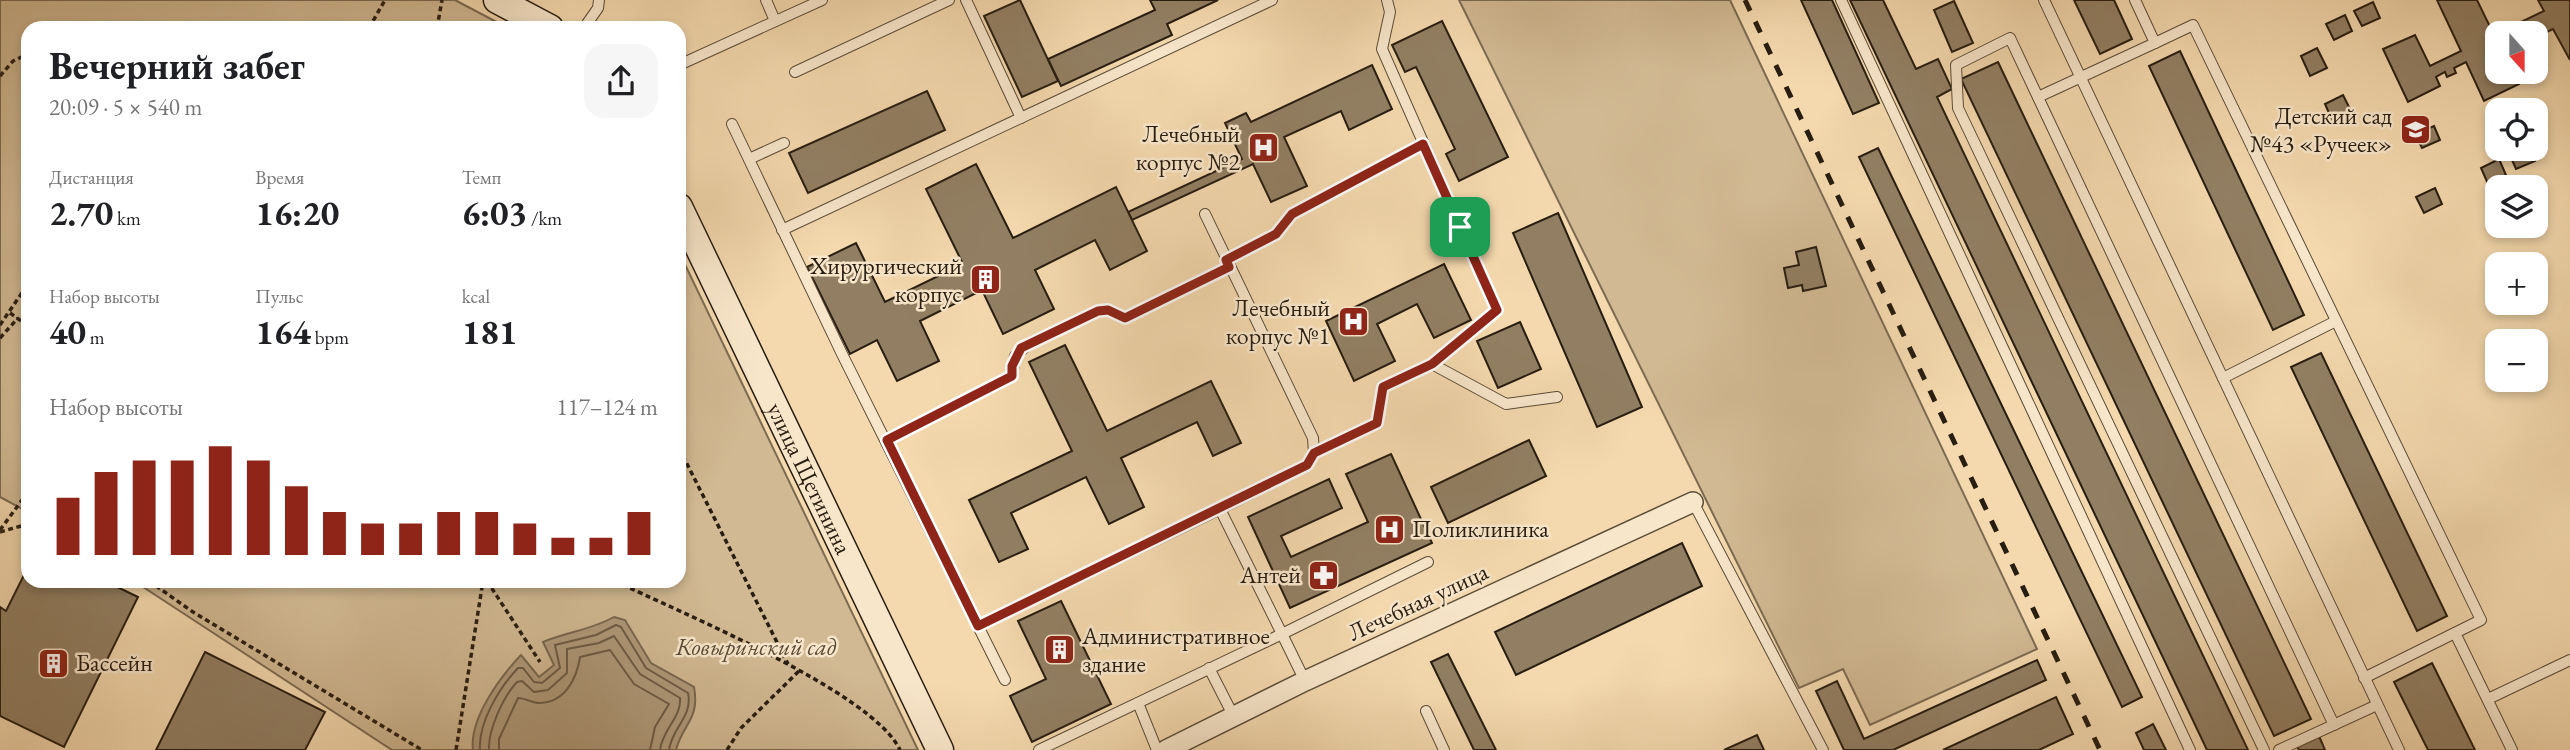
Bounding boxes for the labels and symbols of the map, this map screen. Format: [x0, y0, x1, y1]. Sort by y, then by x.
north arrow [2485, 21, 2548, 84]
place label: Детский сад №43 «Ручеек» [2250, 100, 2392, 159]
school or university icon: Детский сад №43 «Ручеек» [2398, 113, 2432, 147]
place label: Лечебный корпус №2 [1136, 118, 1240, 177]
hospital icon: Лечебный корпус №2 [1246, 131, 1280, 165]
pin [1430, 197, 1490, 257]
place label: Хирургический корпус [809, 250, 962, 309]
building icon: Хирургический корпус [968, 263, 1002, 297]
place label: Лечебный корпус №1 [1226, 292, 1330, 351]
hospital icon: Лечебный корпус №1 [1336, 305, 1370, 339]
street label: улица Щетинина [760, 397, 860, 559]
hospital icon: Поликлиника [1372, 512, 1406, 546]
place label: Поликлиника [1412, 513, 1549, 544]
street label: Лечебная улица [1343, 555, 1493, 648]
pharmacy icon: Антей [1307, 558, 1341, 592]
place label: Антей [1239, 559, 1301, 590]
place label: Административное здание [1081, 620, 1270, 679]
park label: Ковыринский сад [675, 631, 837, 662]
building icon: Административное здание [1042, 633, 1076, 667]
building icon: Бассейн [36, 646, 70, 680]
place label: Бассейн [76, 647, 153, 678]

